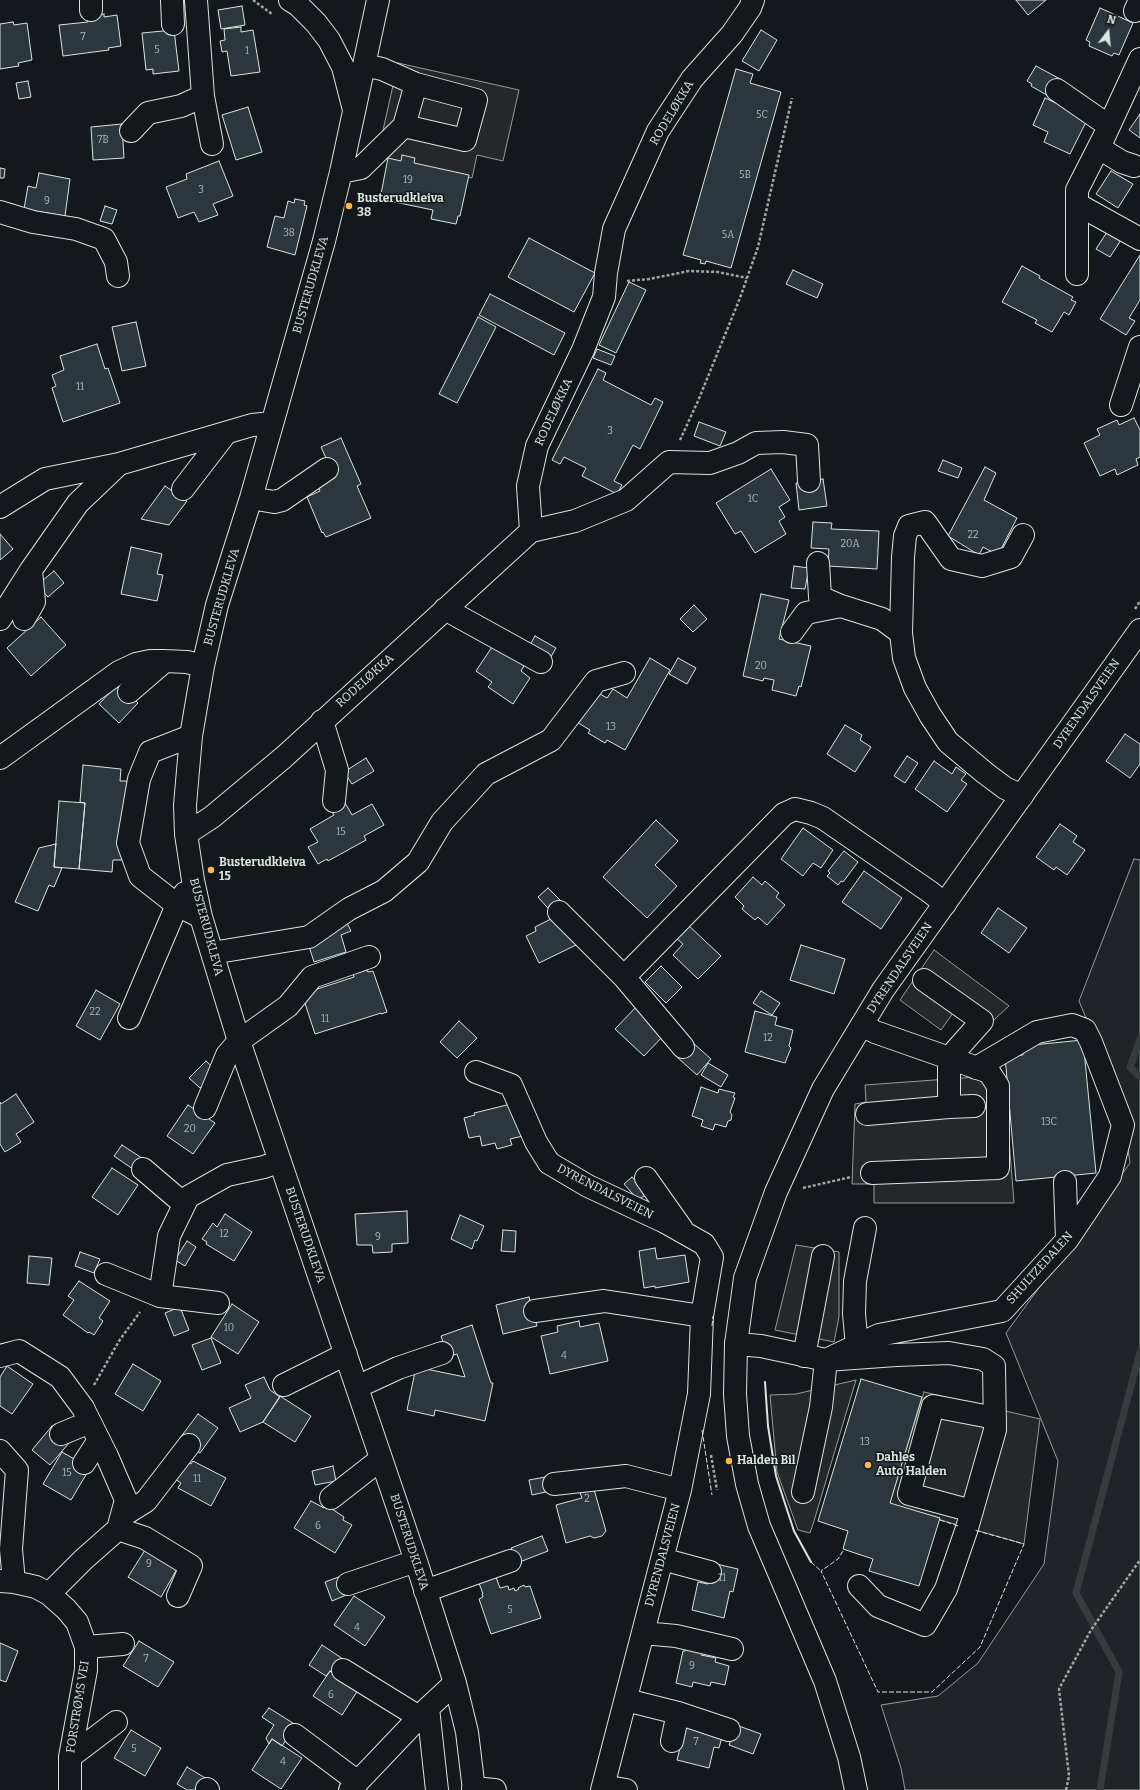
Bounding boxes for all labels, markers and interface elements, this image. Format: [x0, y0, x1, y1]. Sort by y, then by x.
north arrow [1088, 12, 1128, 52]
text: N [1106, 13, 1117, 27]
house number: 7 [80, 31, 86, 43]
house number: 5 [154, 44, 160, 56]
house number: 1 [245, 45, 249, 57]
street label: RODELØKKA [647, 78, 697, 148]
house number: 5C [756, 109, 768, 121]
house number: 7B [97, 134, 109, 146]
house number: 5B [739, 169, 751, 181]
house number: 19 [403, 174, 413, 186]
house number: 3 [198, 184, 204, 196]
place label: Busterudkleiva 38 [357, 192, 444, 220]
house number: 9 [44, 195, 50, 207]
marker: Busterudkleiva 38 [344, 201, 354, 211]
house number: 38 [283, 227, 295, 239]
house number: 5A [722, 229, 734, 241]
street label: BUSTERUDKLEVA [290, 235, 332, 335]
street label: RODELØKKA [532, 376, 576, 448]
house number: 11 [76, 381, 84, 393]
house number: 3 [607, 425, 613, 437]
house number: 1C [748, 493, 758, 505]
house number: 22 [968, 529, 978, 541]
house number: 20A [841, 538, 859, 550]
street label: BUSTERUDKLEVA [201, 547, 243, 647]
street label: RODELØKKA [333, 651, 397, 711]
street label: DYRENDALSVEIEN [1051, 656, 1123, 752]
house number: 20 [755, 660, 767, 672]
house number: 13 [606, 721, 616, 733]
house number: 15 [336, 826, 346, 838]
place label: Busterudkleiva 15 [219, 856, 306, 884]
marker: Busterudkleiva 15 [206, 865, 216, 875]
street label: BUSTERUDKLEVA [186, 877, 226, 977]
street label: DYRENDALSVEIEN [864, 920, 936, 1016]
house number: 22 [90, 1006, 100, 1018]
house number: 11 [321, 1013, 329, 1025]
house number: 12 [763, 1032, 773, 1044]
house number: 13C [1041, 1116, 1057, 1128]
house number: 20 [184, 1123, 196, 1135]
street label: DYRENDALSVEIEN [554, 1161, 656, 1223]
street label: BUSTERUDKLEVA [282, 1185, 328, 1285]
house number: 12 [219, 1228, 229, 1240]
street label: SHULTZEDALEN [1004, 1229, 1076, 1307]
house number: 9 [375, 1231, 381, 1243]
house number: 10 [224, 1322, 234, 1334]
house number: 4 [561, 1350, 567, 1362]
house number: 13 [860, 1436, 870, 1448]
place label: Dahles Auto Halden [876, 1451, 947, 1479]
place label: Halden Bil [737, 1454, 796, 1468]
marker: Halden Bil [724, 1456, 734, 1466]
marker: Dahles Auto Halden [863, 1460, 873, 1470]
house number: 15 [62, 1467, 72, 1479]
house number: 11 [193, 1473, 201, 1485]
street label: BUSTERUDKLEVA [387, 1492, 431, 1592]
house number: 2 [584, 1493, 590, 1505]
street label: DYRENDALSVEIEN [642, 1502, 684, 1608]
house number: 6 [315, 1520, 321, 1532]
house number: 9 [146, 1558, 152, 1570]
house number: 11 [718, 1572, 726, 1584]
house number: 5 [507, 1604, 513, 1616]
house number: 4 [354, 1622, 360, 1634]
house number: 7 [143, 1653, 149, 1665]
street label: FORSTRØMS VEI [64, 1660, 92, 1754]
house number: 9 [689, 1660, 695, 1672]
house number: 6 [328, 1689, 334, 1701]
house number: 7 [693, 1736, 699, 1748]
house number: 5 [131, 1743, 137, 1755]
house number: 4 [280, 1756, 286, 1768]

